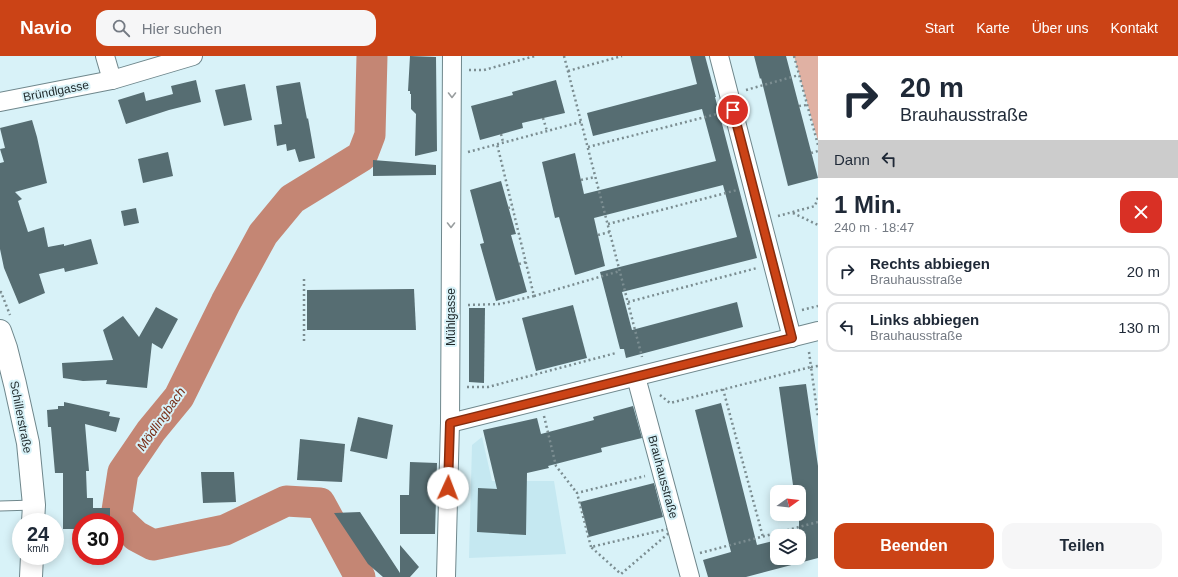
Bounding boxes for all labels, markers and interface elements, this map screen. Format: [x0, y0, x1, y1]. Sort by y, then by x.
search box [96, 10, 376, 46]
text: Navio [20, 17, 72, 38]
icon: search [110, 17, 132, 39]
text: Hier suchen [142, 20, 222, 37]
text: Start [925, 20, 954, 36]
text: Karte [976, 20, 1010, 36]
text: Über uns [1032, 20, 1089, 36]
text: Kontakt [1111, 20, 1158, 36]
icon: right [834, 72, 886, 124]
text: 20 m [900, 72, 964, 103]
street label: Bründlgasse [22, 78, 90, 104]
one-way arrow [448, 92, 456, 98]
pin [716, 93, 750, 127]
icon: arrive [722, 99, 744, 121]
text: Brauhausstraße [900, 105, 1028, 125]
icon: left [878, 148, 900, 170]
text: Dann [834, 151, 870, 168]
text: 1 Min. [834, 191, 902, 218]
button: close [1120, 191, 1162, 233]
text: 240 m · 18:47 [834, 220, 914, 235]
one-way arrow [447, 222, 455, 228]
text: Rechts abbiegen [870, 255, 990, 272]
icon: right [836, 260, 858, 282]
text: 20 m [1127, 263, 1160, 280]
text: Brauhausstraße [870, 272, 963, 287]
street label: Mühlgasse [444, 288, 458, 346]
text: Links abbiegen [870, 311, 979, 328]
icon: left [836, 316, 858, 338]
text: 130 m [1118, 319, 1160, 336]
text: Brauhausstraße [870, 328, 963, 343]
street label: Schillerstraße [7, 380, 35, 455]
water label: Mödlingbach [134, 385, 188, 453]
street label: Brauhausstraße [645, 434, 681, 520]
position arrow [427, 467, 469, 509]
north arrow [770, 485, 806, 521]
map controls [770, 485, 806, 565]
speed limit sign: 30 [72, 513, 124, 565]
text: 24 [27, 523, 49, 545]
button: Beenden [834, 523, 994, 569]
button: Teilen [1002, 523, 1162, 569]
button: layers [770, 529, 806, 565]
text: km/h [27, 543, 49, 554]

